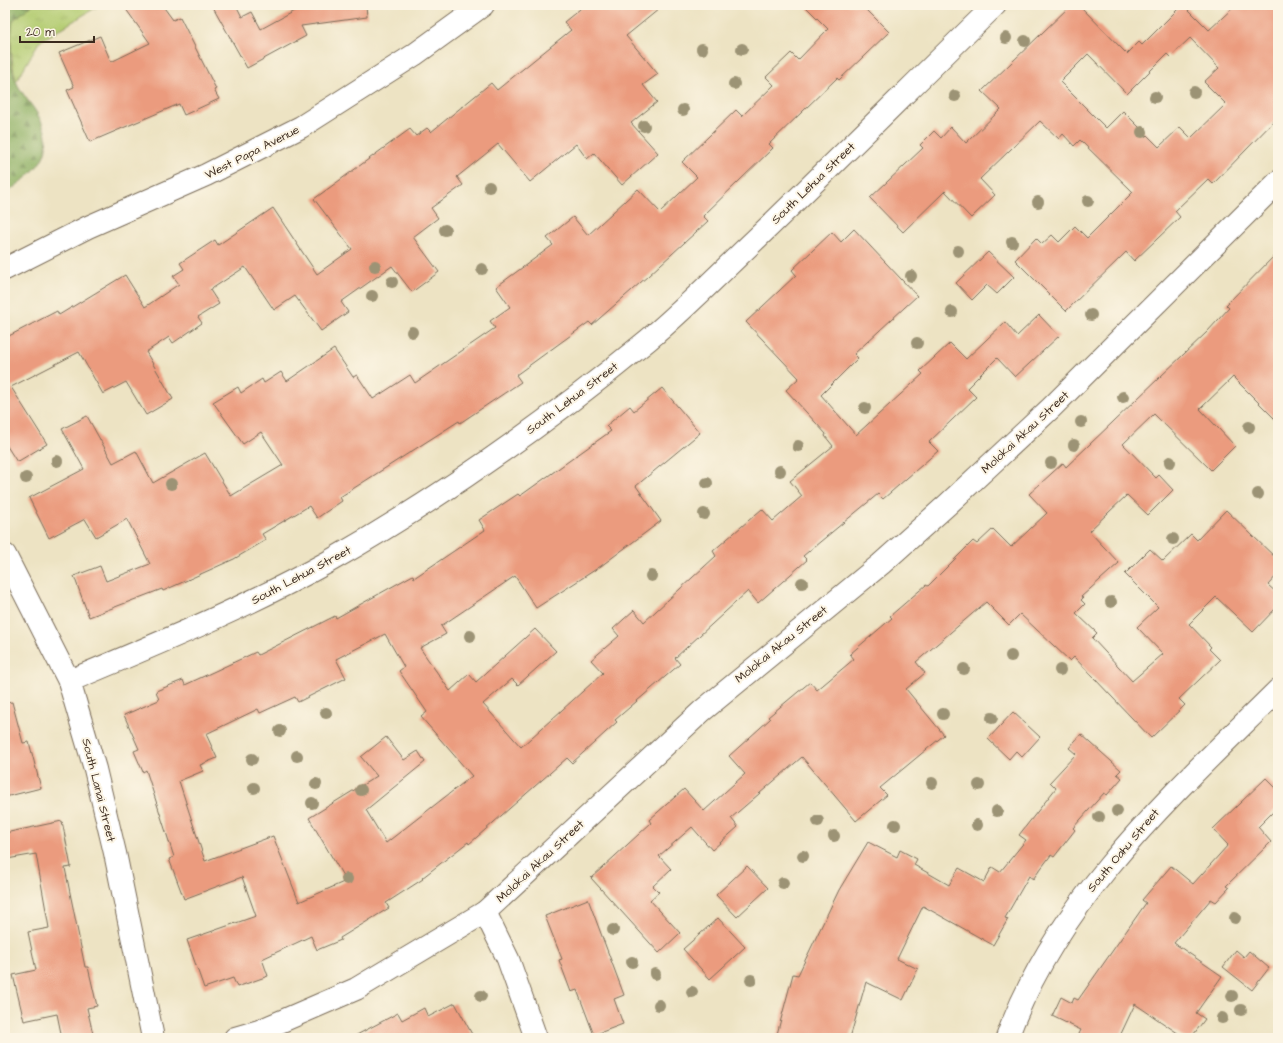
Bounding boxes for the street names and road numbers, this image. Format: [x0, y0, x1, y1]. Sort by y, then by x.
street label: West Papa Avenue [202, 121, 303, 184]
street label: South Lehua Street [768, 139, 859, 228]
street label: South Lehua Street [523, 358, 622, 439]
street label: Molokai Akau Street [978, 387, 1073, 478]
street label: South Lehua Street [248, 542, 354, 609]
street label: Molokai Akau Street [731, 602, 831, 687]
street label: South Lanai Street [77, 736, 120, 844]
street label: South Oahu Street [1083, 805, 1163, 896]
street label: Molokai Akau Street [493, 816, 588, 907]

